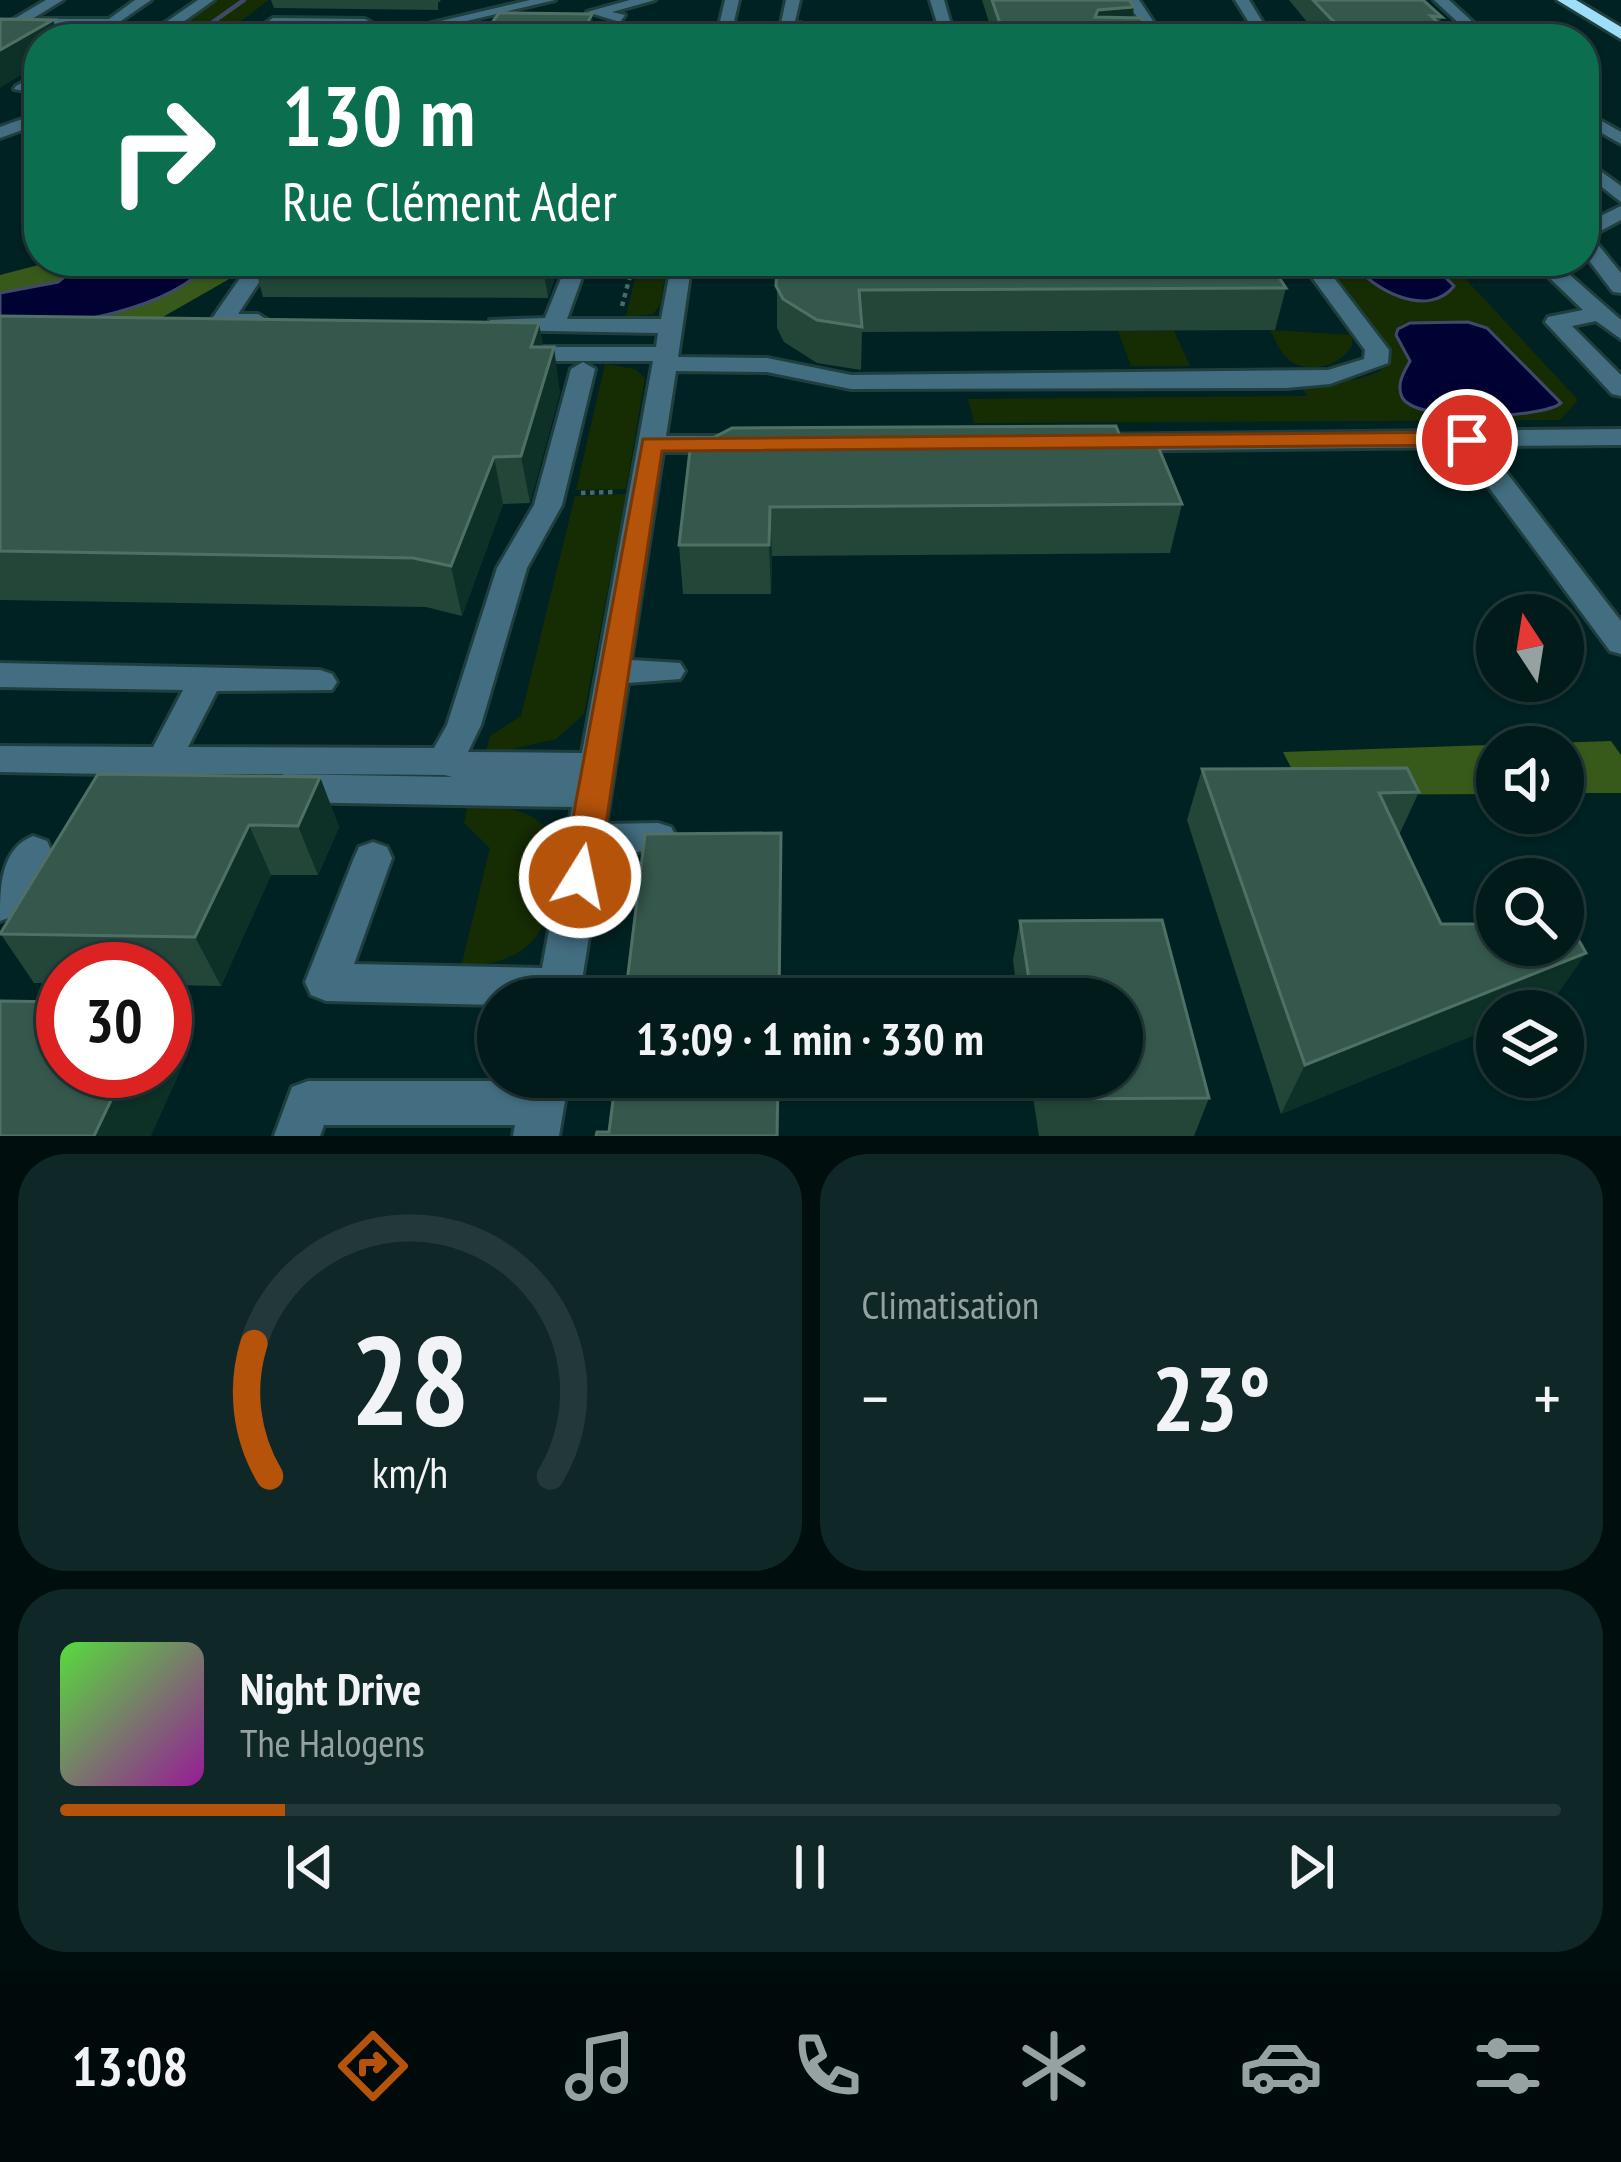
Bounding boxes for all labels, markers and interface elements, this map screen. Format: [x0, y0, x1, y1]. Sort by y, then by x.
text: 130 m [282, 60, 475, 169]
icon: right [84, 72, 240, 228]
text: Rue Clément Ader [282, 166, 617, 236]
pin [1416, 389, 1518, 491]
icon: arrive [1434, 407, 1500, 473]
north arrow [1476, 594, 1584, 702]
map controls [1476, 594, 1584, 1098]
button: sound [1476, 726, 1584, 834]
position arrow [517, 814, 643, 940]
button: search [1476, 858, 1584, 966]
speed limit sign: 30 [36, 942, 192, 1098]
button: layers [1476, 990, 1584, 1098]
text: 13:09 · 1 min · 330 m [636, 1009, 984, 1067]
text: Climatisation [862, 1279, 1039, 1330]
text: 28 [350, 1298, 469, 1459]
text: 23° [1152, 1339, 1271, 1456]
text: − [862, 1355, 889, 1440]
text: + [1534, 1355, 1561, 1440]
text: km/h [372, 1443, 448, 1499]
text: Night Drive [240, 1659, 421, 1717]
text: The Halogens [240, 1717, 425, 1768]
icon: previous [277, 1834, 343, 1900]
icon: pause [777, 1834, 843, 1900]
icon: next [1278, 1834, 1344, 1900]
icon: directions [331, 2024, 415, 2108]
icon: music [558, 2024, 642, 2108]
icon: phone [785, 2024, 869, 2108]
icon: climate [1012, 2024, 1096, 2108]
icon: car [1239, 2024, 1323, 2108]
icon: filters [1466, 2024, 1550, 2108]
text: 13:08 [71, 2031, 188, 2101]

